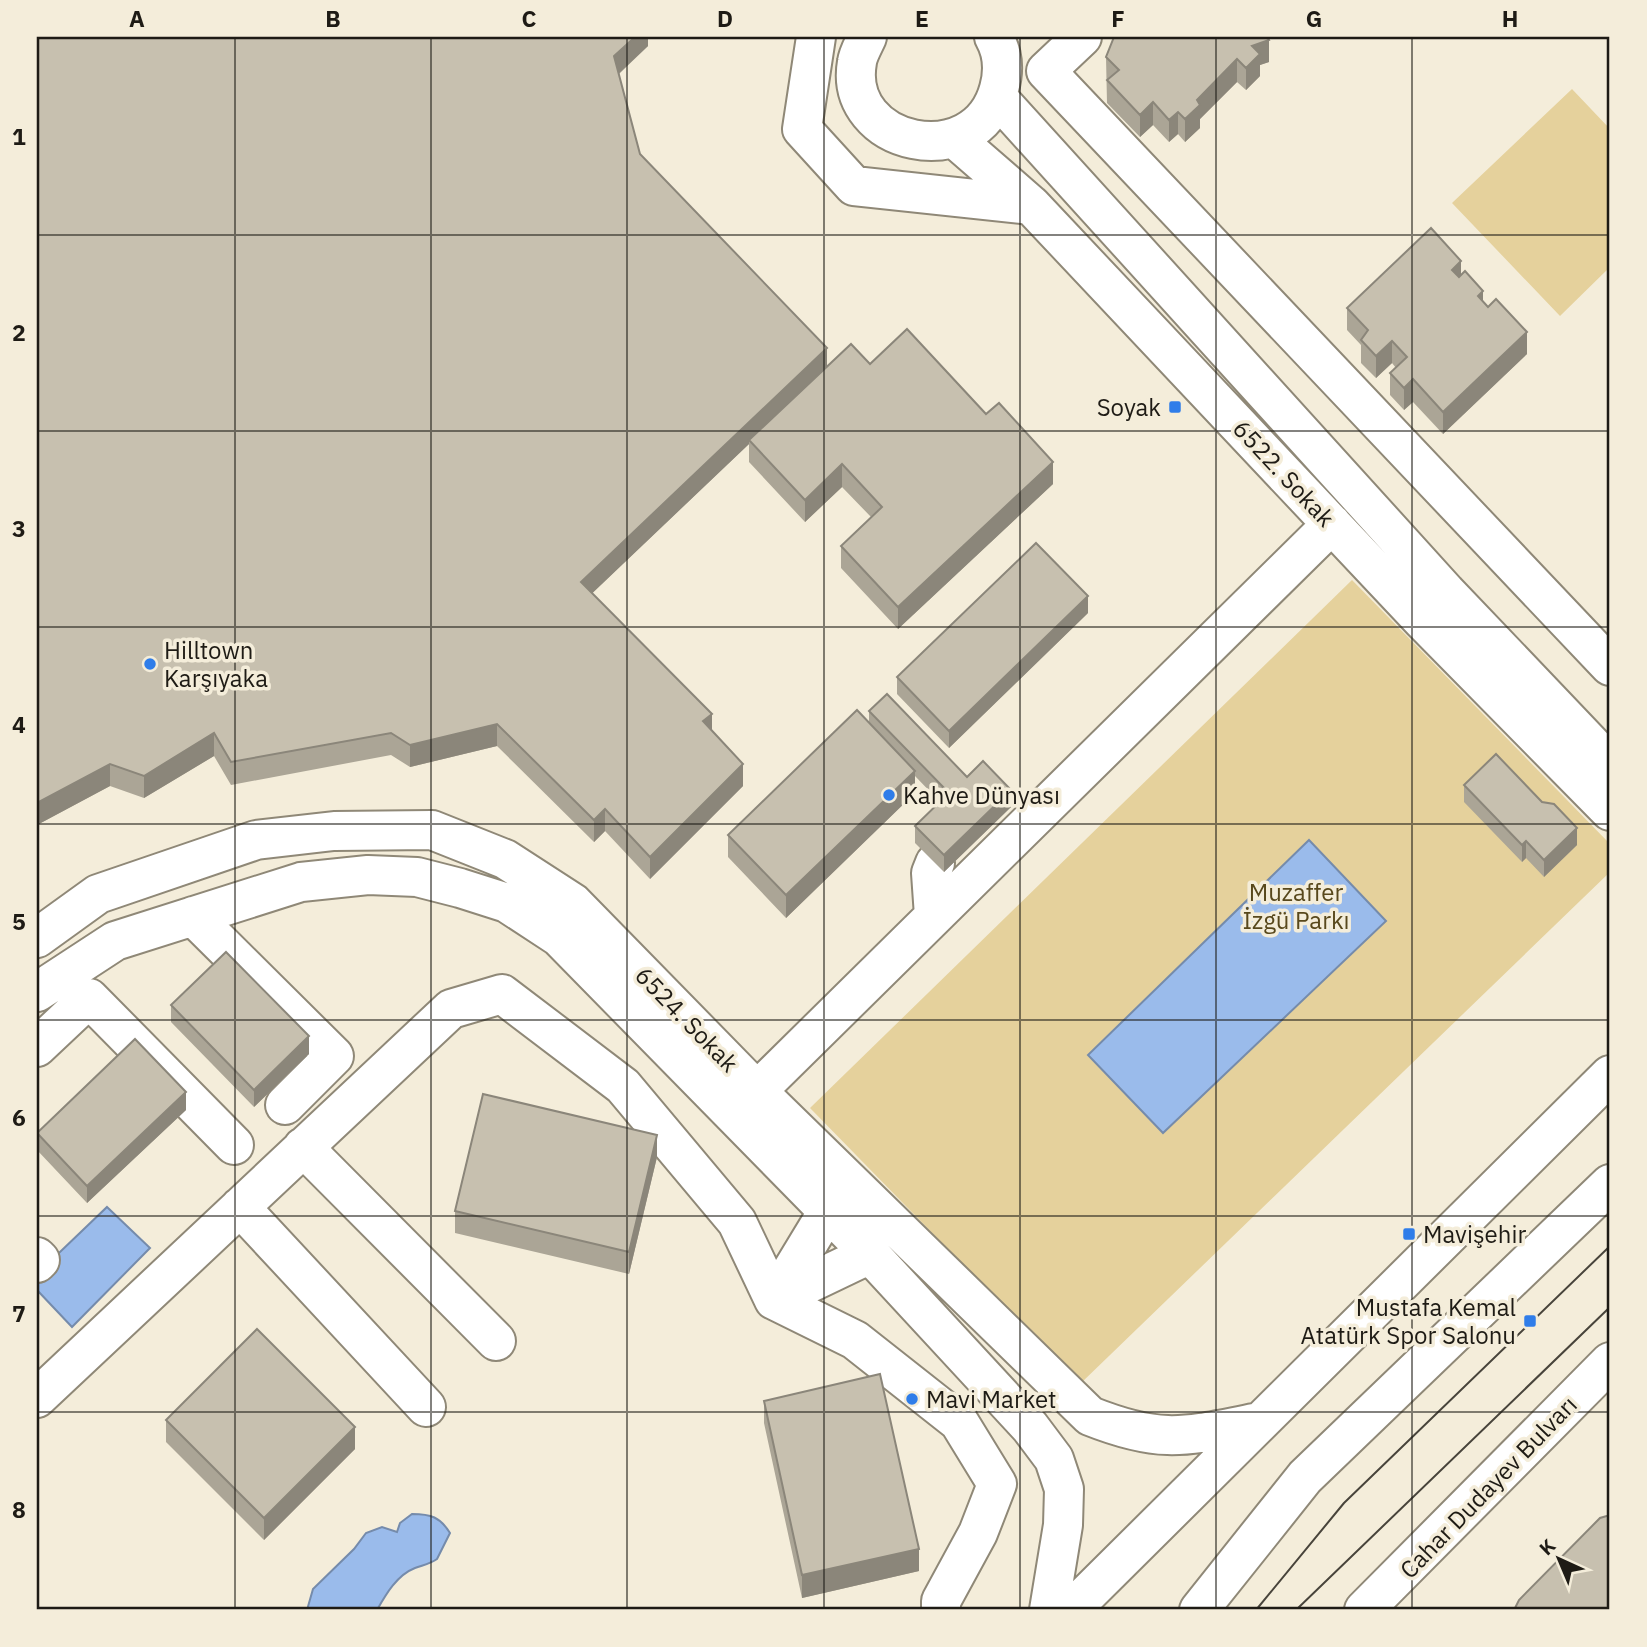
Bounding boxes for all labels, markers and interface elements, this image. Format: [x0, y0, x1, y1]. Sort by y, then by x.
text: A [129, 3, 145, 33]
text: B [325, 3, 341, 33]
text: C [522, 3, 537, 33]
text: D [717, 3, 733, 33]
text: E [915, 3, 929, 33]
text: F [1111, 3, 1125, 33]
text: G [1306, 3, 1322, 33]
text: H [1502, 3, 1518, 33]
text: 1 [12, 121, 26, 151]
text: 2 [12, 317, 26, 347]
place label: Soyak [1097, 391, 1161, 423]
marker: Soyak [1167, 399, 1183, 415]
street label: 6522. Sokak [1226, 413, 1342, 534]
text: 3 [12, 513, 26, 543]
place label: Hilltown Karşıyaka [164, 634, 268, 694]
marker: Hilltown Karşıyaka [142, 656, 158, 672]
text: 4 [12, 709, 26, 739]
place label: Kahve Dünyası [903, 779, 1060, 811]
marker: Kahve Dünyası [881, 787, 897, 803]
park label: Muzaffer İzgü Parkı [1242, 876, 1350, 936]
text: 5 [12, 906, 26, 936]
street label: 6524. Sokak [629, 959, 746, 1079]
text: 6 [12, 1102, 26, 1132]
place label: Mavişehir [1423, 1218, 1526, 1250]
marker: Mavişehir [1401, 1226, 1417, 1242]
place label: Mustafa Kemal Atatürk Spor Salonu [1301, 1291, 1516, 1351]
text: 7 [12, 1298, 26, 1328]
marker: Mustafa Kemal Atatürk Spor Salonu [1522, 1313, 1538, 1329]
place label: Mavi Market [926, 1383, 1057, 1415]
street label: Cahar Dudayev Bulvarı [1392, 1389, 1584, 1585]
marker: Mavi Market [904, 1391, 920, 1407]
text: 8 [12, 1494, 26, 1524]
north arrow [1524, 1524, 1594, 1594]
text: K [1534, 1534, 1560, 1560]

